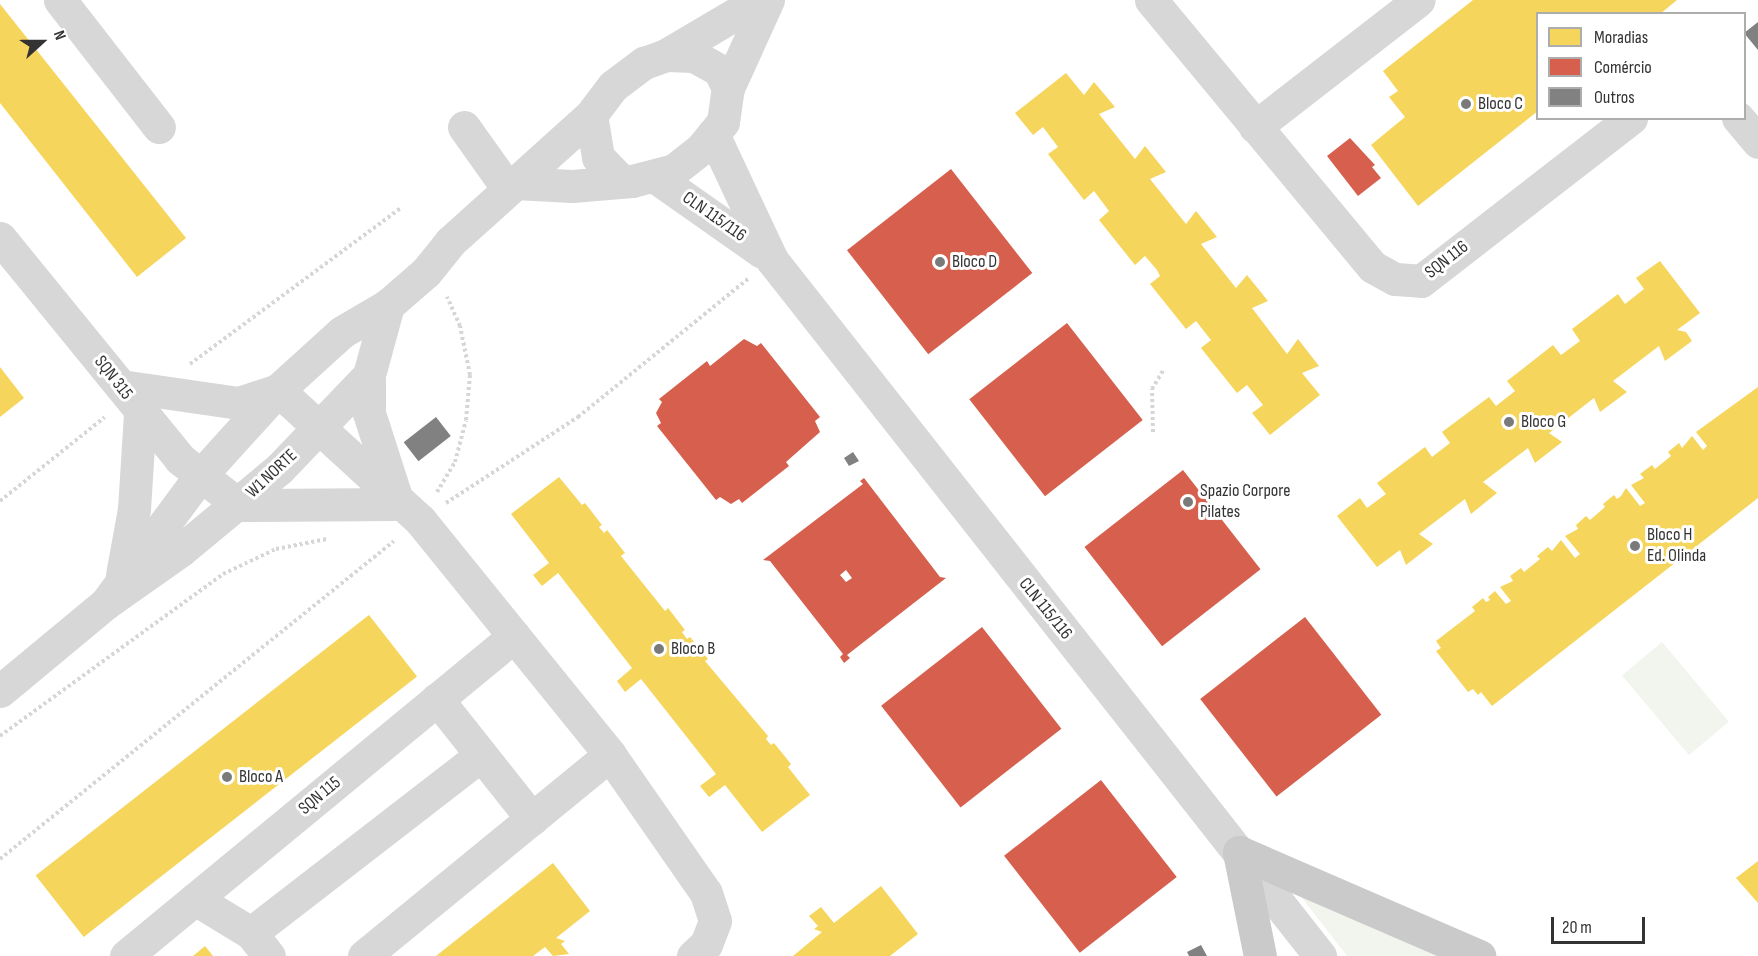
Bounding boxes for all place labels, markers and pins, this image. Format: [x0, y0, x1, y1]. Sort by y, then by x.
place label: Bloco C [1478, 93, 1523, 115]
marker: Bloco C [1459, 97, 1473, 111]
place label: Bloco D [952, 251, 997, 273]
marker: Bloco D [933, 255, 947, 269]
place label: Bloco G [1521, 411, 1566, 433]
marker: Bloco G [1502, 415, 1516, 429]
place label: Spazio Corpore Pilates [1200, 481, 1290, 524]
marker: Spazio Corpore Pilates [1181, 495, 1195, 509]
place label: Bloco H Ed. Olinda [1647, 525, 1706, 568]
marker: Bloco H Ed. Olinda [1628, 539, 1642, 553]
place label: Bloco B [671, 638, 715, 660]
marker: Bloco B [652, 642, 666, 656]
place label: Bloco A [239, 766, 283, 788]
marker: Bloco A [220, 770, 234, 784]

